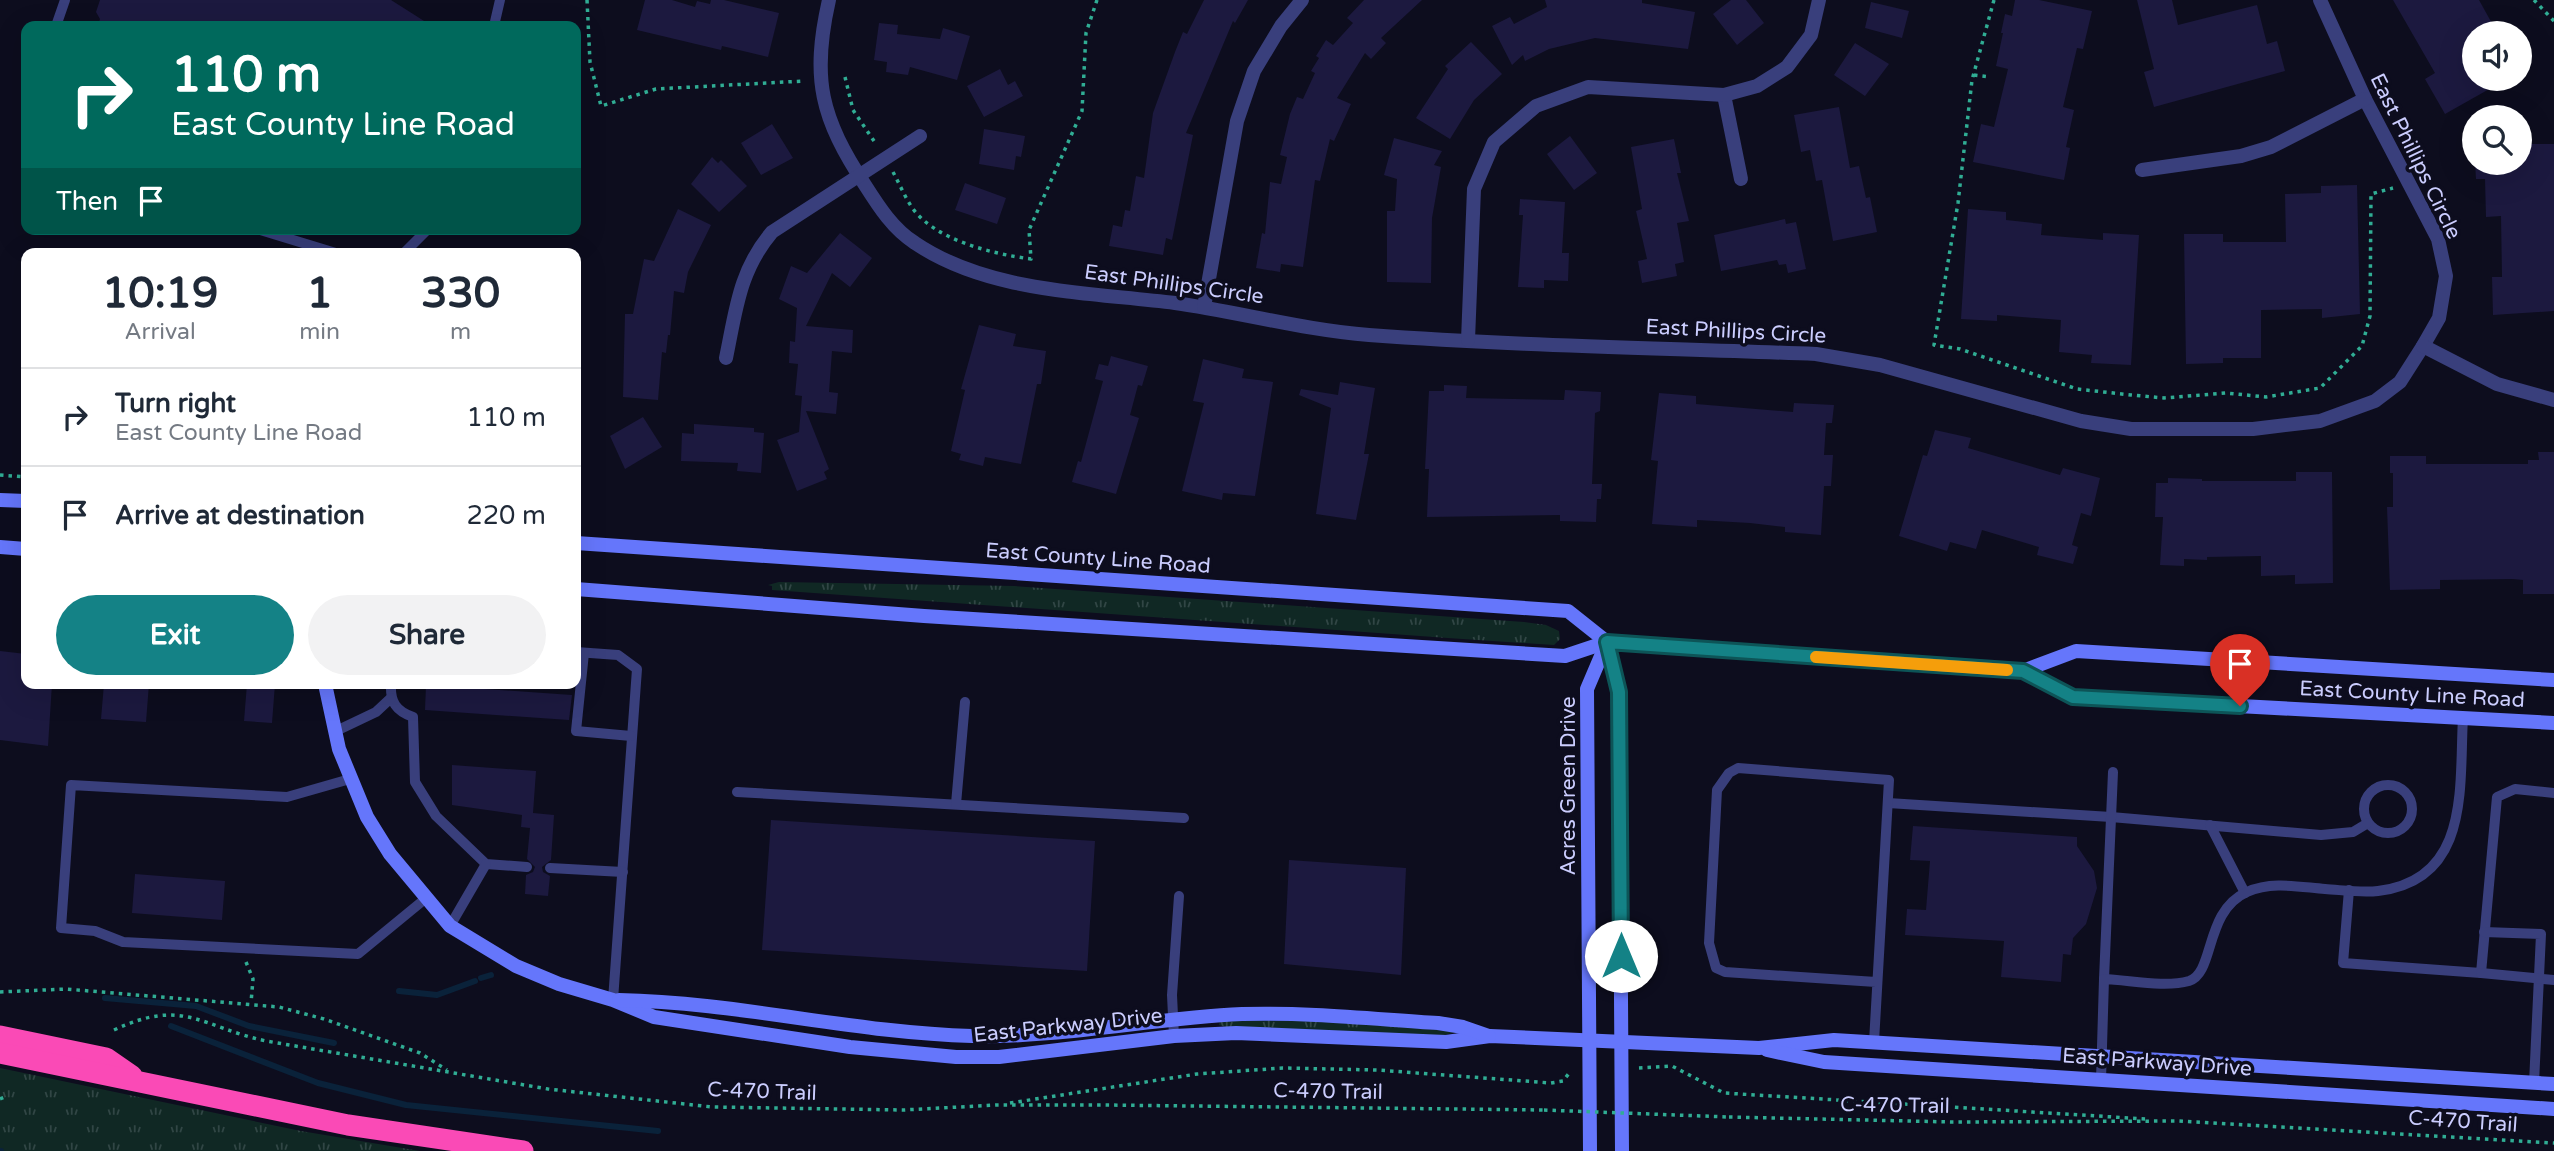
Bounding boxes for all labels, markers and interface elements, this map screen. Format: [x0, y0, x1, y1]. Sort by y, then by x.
map controls [2462, 21, 2532, 175]
button: sound [2462, 21, 2532, 91]
text: 110 m [171, 46, 321, 105]
icon: right [56, 49, 147, 140]
street label: East Phillips Circle [2365, 69, 2466, 243]
button: search [2462, 105, 2532, 175]
text: East County Line Road [171, 106, 515, 144]
icon: arrive [132, 182, 170, 220]
text: Then [56, 186, 118, 217]
street label: East Phillips Circle [1083, 260, 1265, 309]
text: 10:19 [102, 268, 218, 319]
text: 1 [306, 268, 333, 319]
text: 330 [421, 268, 500, 319]
street label: East Phillips Circle [1645, 314, 1827, 349]
text: Arrival [125, 318, 196, 346]
text: min [299, 318, 340, 346]
text: m [450, 318, 471, 346]
text: Turn right [115, 388, 236, 419]
icon: right [56, 398, 94, 436]
text: 110 m [466, 402, 546, 433]
text: East County Line Road [115, 419, 362, 447]
icon: arrive [56, 496, 94, 534]
text: Arrive at destination [115, 500, 365, 531]
text: 220 m [466, 500, 546, 531]
street label: East County Line Road [984, 538, 1211, 579]
button: Exit [56, 595, 294, 675]
button: Share [308, 595, 546, 675]
pin [2210, 634, 2270, 706]
icon: arrive [2221, 645, 2259, 683]
street label: East County Line Road [2299, 676, 2525, 713]
street label: Acres Green Drive [1556, 696, 1581, 876]
position arrow [1584, 919, 1658, 993]
street label: East Parkway Drive [972, 1003, 1164, 1048]
street label: East Parkway Drive [2061, 1043, 2253, 1082]
street label: C-470 Trail [707, 1077, 817, 1106]
street label: C-470 Trail [1273, 1078, 1383, 1105]
street label: C-470 Trail [1840, 1092, 1950, 1119]
street label: C-470 Trail [2407, 1105, 2519, 1138]

